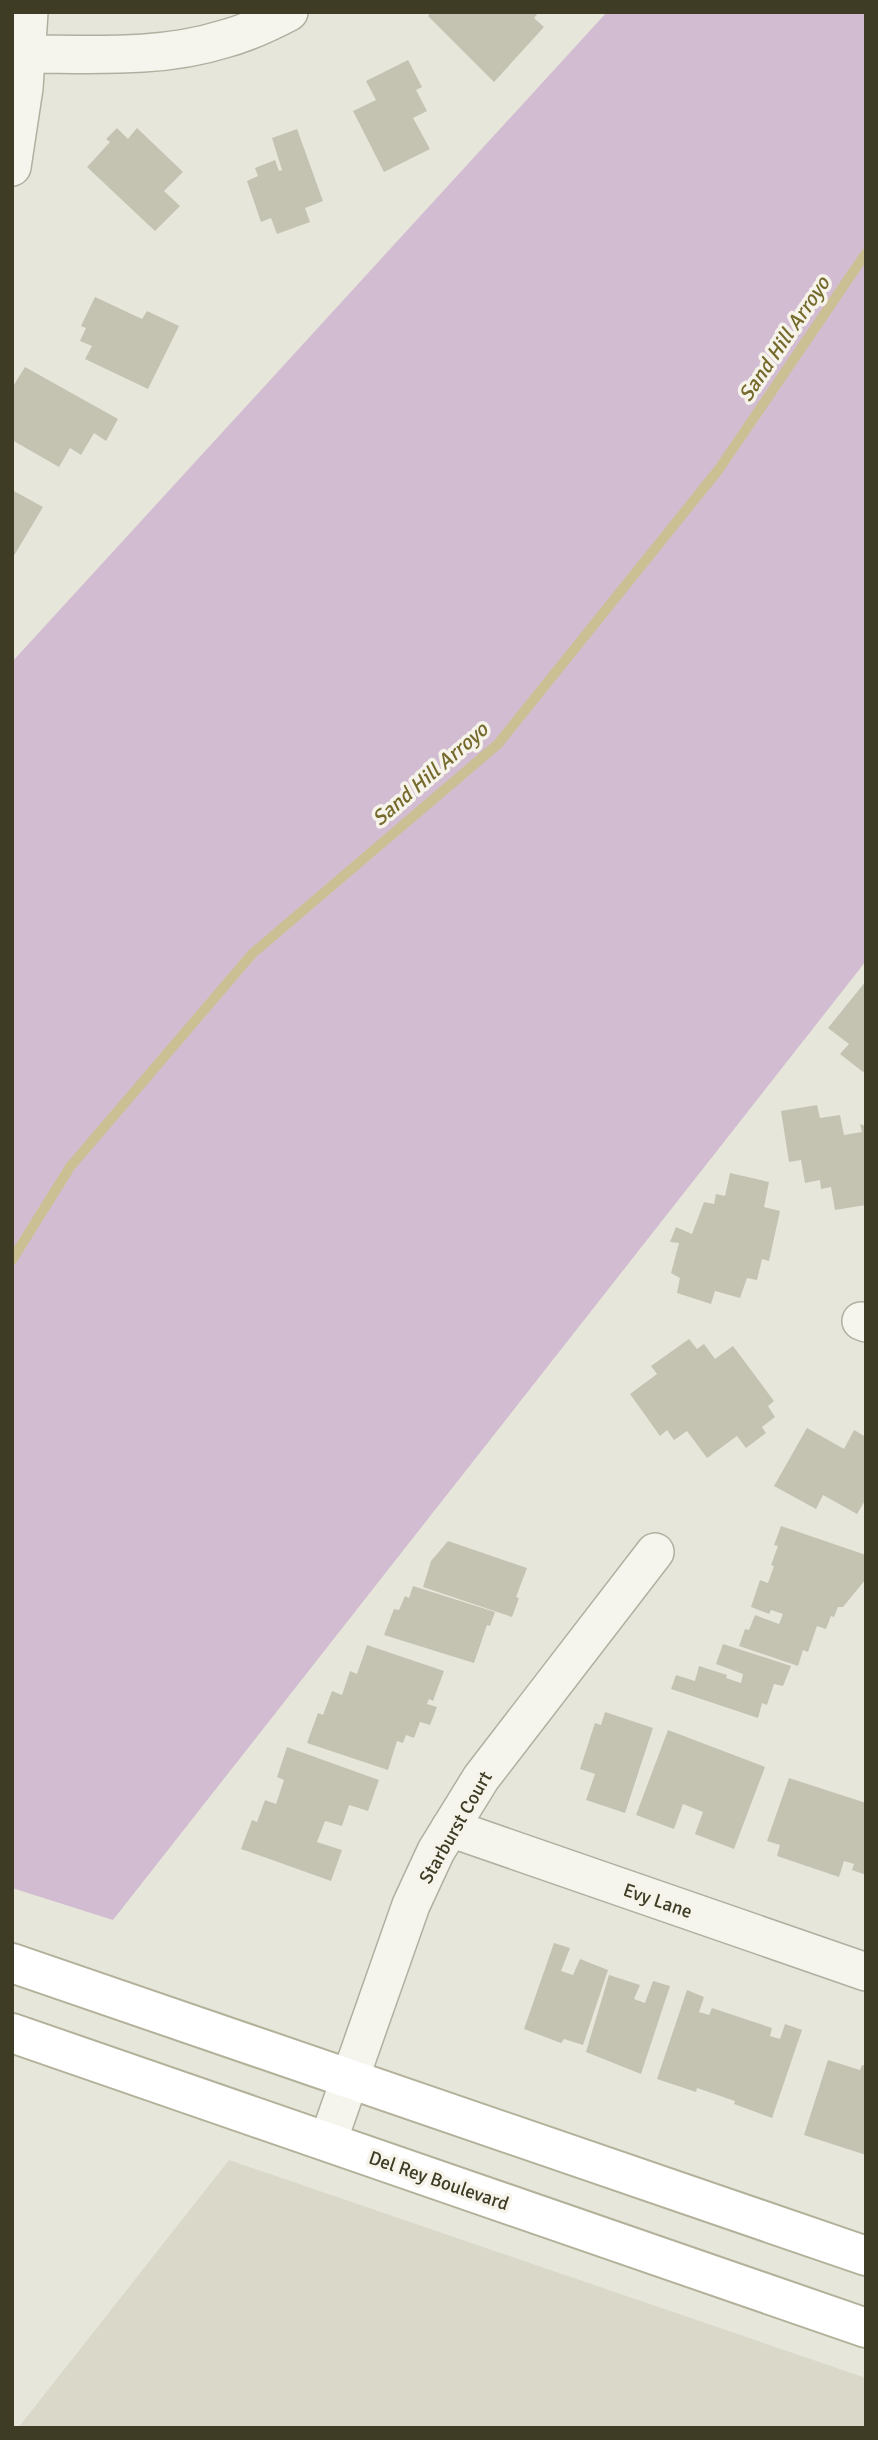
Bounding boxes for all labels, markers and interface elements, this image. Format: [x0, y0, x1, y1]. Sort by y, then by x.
water label: Sand Hill Arroyo [733, 271, 836, 406]
water label: Sand Hill Arroyo [367, 716, 494, 831]
street label: Starburst Court [414, 1767, 498, 1888]
street label: Evy Lane [620, 1878, 695, 1924]
street label: Del Rey Boulevard [365, 2146, 512, 2216]

